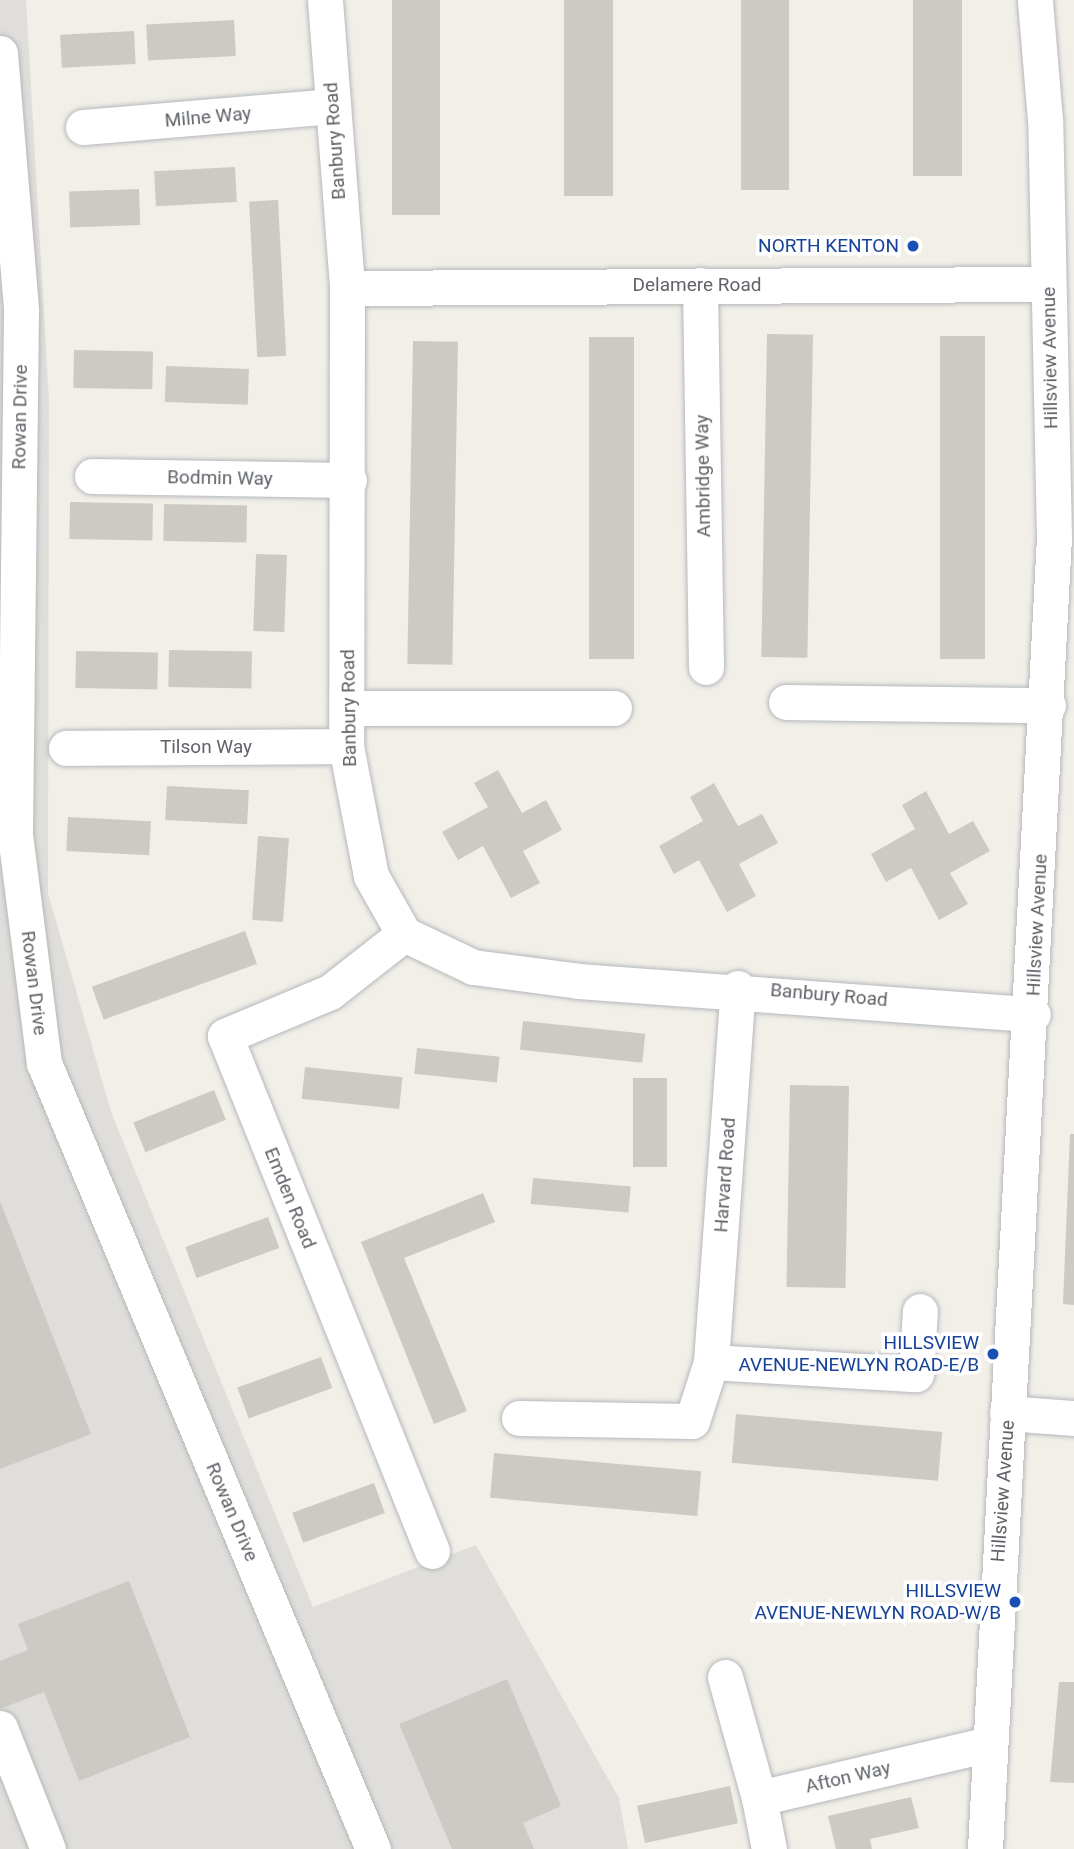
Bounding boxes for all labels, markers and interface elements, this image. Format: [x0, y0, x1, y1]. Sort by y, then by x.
street label: Banbury Road [320, 81, 350, 201]
street label: Milne Way [164, 102, 252, 132]
place label: NORTH KENTON [758, 235, 899, 257]
marker: NORTH KENTON [905, 238, 921, 254]
street label: Delamere Road [633, 274, 761, 296]
street label: Hillsview Avenue [1037, 287, 1063, 429]
street label: Rowan Drive [8, 364, 32, 470]
street label: Ambridge Way [691, 414, 715, 538]
street label: Bodmin Way [167, 466, 273, 490]
street label: Banbury Road [337, 649, 361, 767]
street label: Tilson Way [160, 736, 252, 758]
street label: Hillsview Avenue [1022, 853, 1052, 997]
street label: Rowan Drive [16, 929, 52, 1037]
street label: Banbury Road [769, 979, 889, 1011]
street label: Harvard Road [710, 1117, 740, 1233]
street label: Emden Road [259, 1144, 321, 1252]
place label: HILLSVIEW AVENUE-NEWLYN ROAD-E/B [739, 1332, 979, 1376]
marker: HILLSVIEW AVENUE-NEWLYN ROAD-E/B [985, 1346, 1001, 1362]
street label: Hillsview Avenue [987, 1419, 1019, 1563]
street label: Rowan Drive [201, 1459, 263, 1565]
place label: HILLSVIEW AVENUE-NEWLYN ROAD-W/B [754, 1580, 1001, 1624]
marker: HILLSVIEW AVENUE-NEWLYN ROAD-W/B [1007, 1594, 1023, 1610]
street label: Afton Way [803, 1756, 893, 1798]

